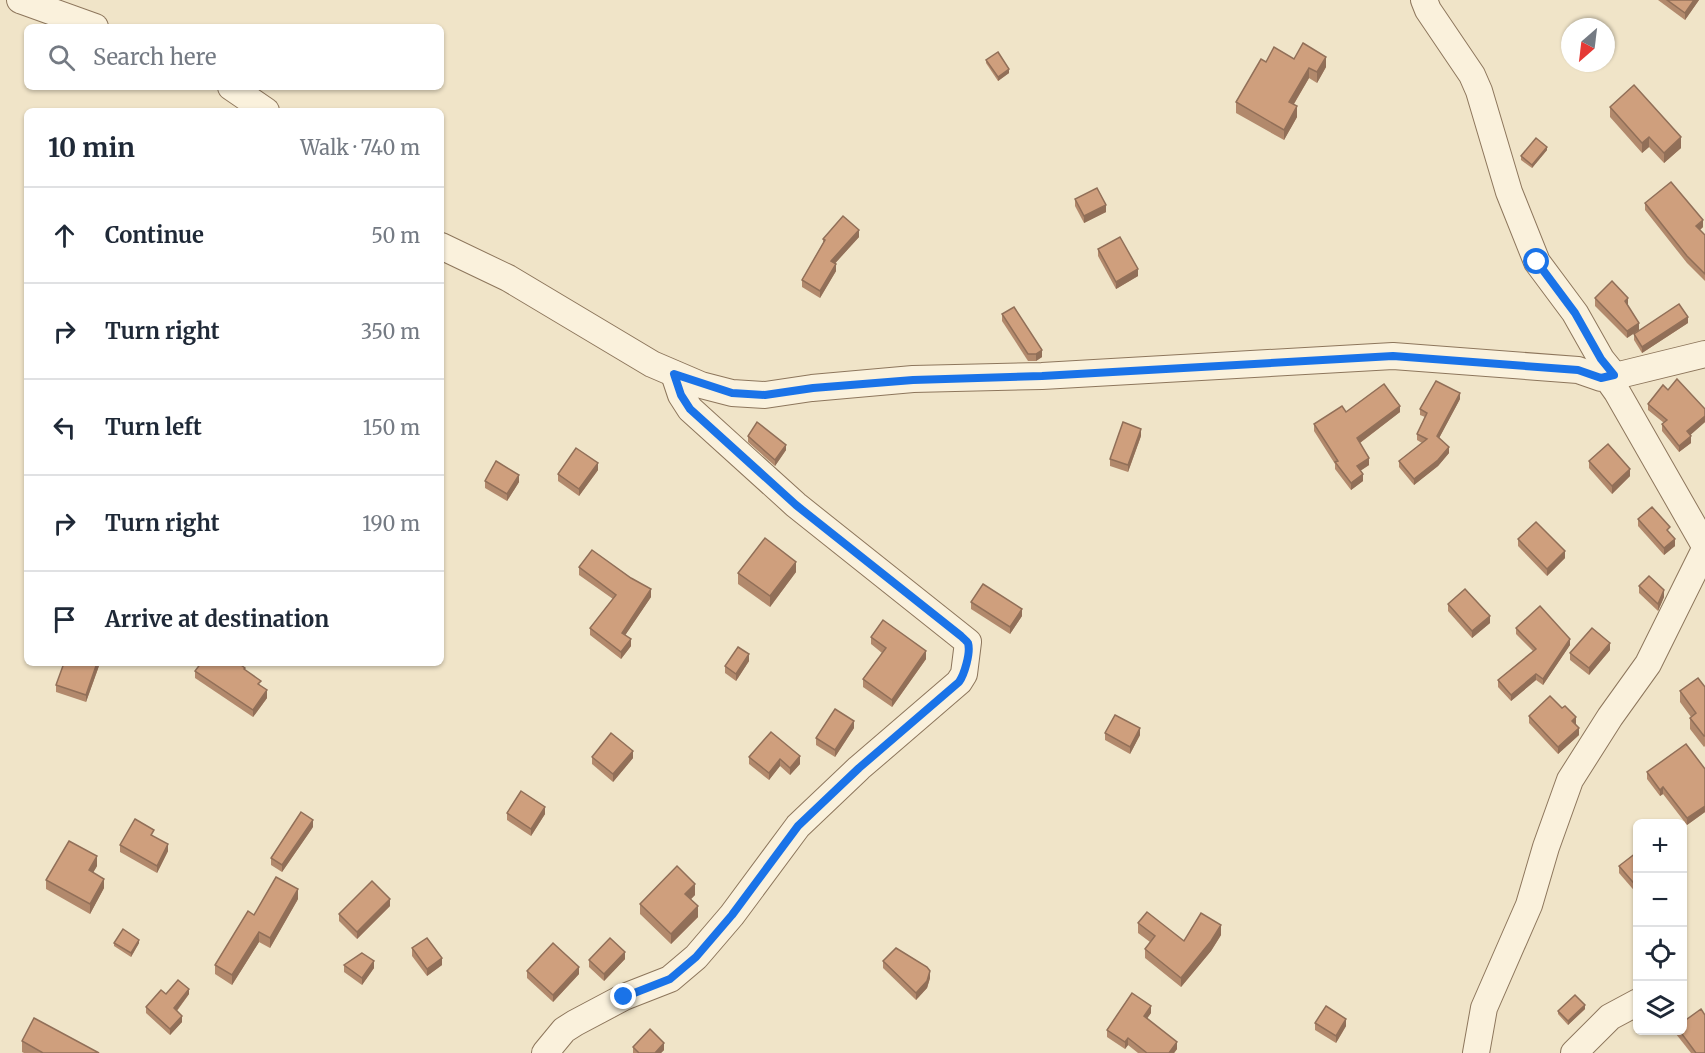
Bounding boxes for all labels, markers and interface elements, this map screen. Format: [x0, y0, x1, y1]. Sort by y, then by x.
north arrow [1561, 18, 1615, 72]
search box [24, 24, 444, 90]
icon: search [45, 41, 78, 74]
text: Search here [93, 43, 216, 71]
text: 10 min [48, 131, 135, 164]
text: Walk · 740 m [300, 135, 420, 160]
icon: ahead [48, 219, 81, 252]
text: Continue [105, 221, 204, 249]
text: 50 m [371, 223, 420, 248]
route start [1523, 248, 1549, 274]
icon: right [48, 315, 81, 348]
text: Turn right [105, 317, 219, 345]
text: 350 m [361, 319, 420, 344]
icon: left [48, 411, 81, 444]
text: Turn left [105, 413, 202, 441]
text: 150 m [363, 415, 420, 440]
icon: right [48, 507, 81, 540]
text: Turn right [105, 509, 219, 537]
text: 190 m [362, 511, 420, 536]
icon: arrive [48, 603, 81, 636]
text: Arrive at destination [105, 605, 329, 633]
map controls [1633, 819, 1687, 1035]
button: + [1633, 819, 1687, 873]
button: − [1633, 873, 1687, 927]
button: locate [1633, 927, 1687, 981]
button: layers [1633, 981, 1687, 1035]
route end [610, 983, 636, 1009]

